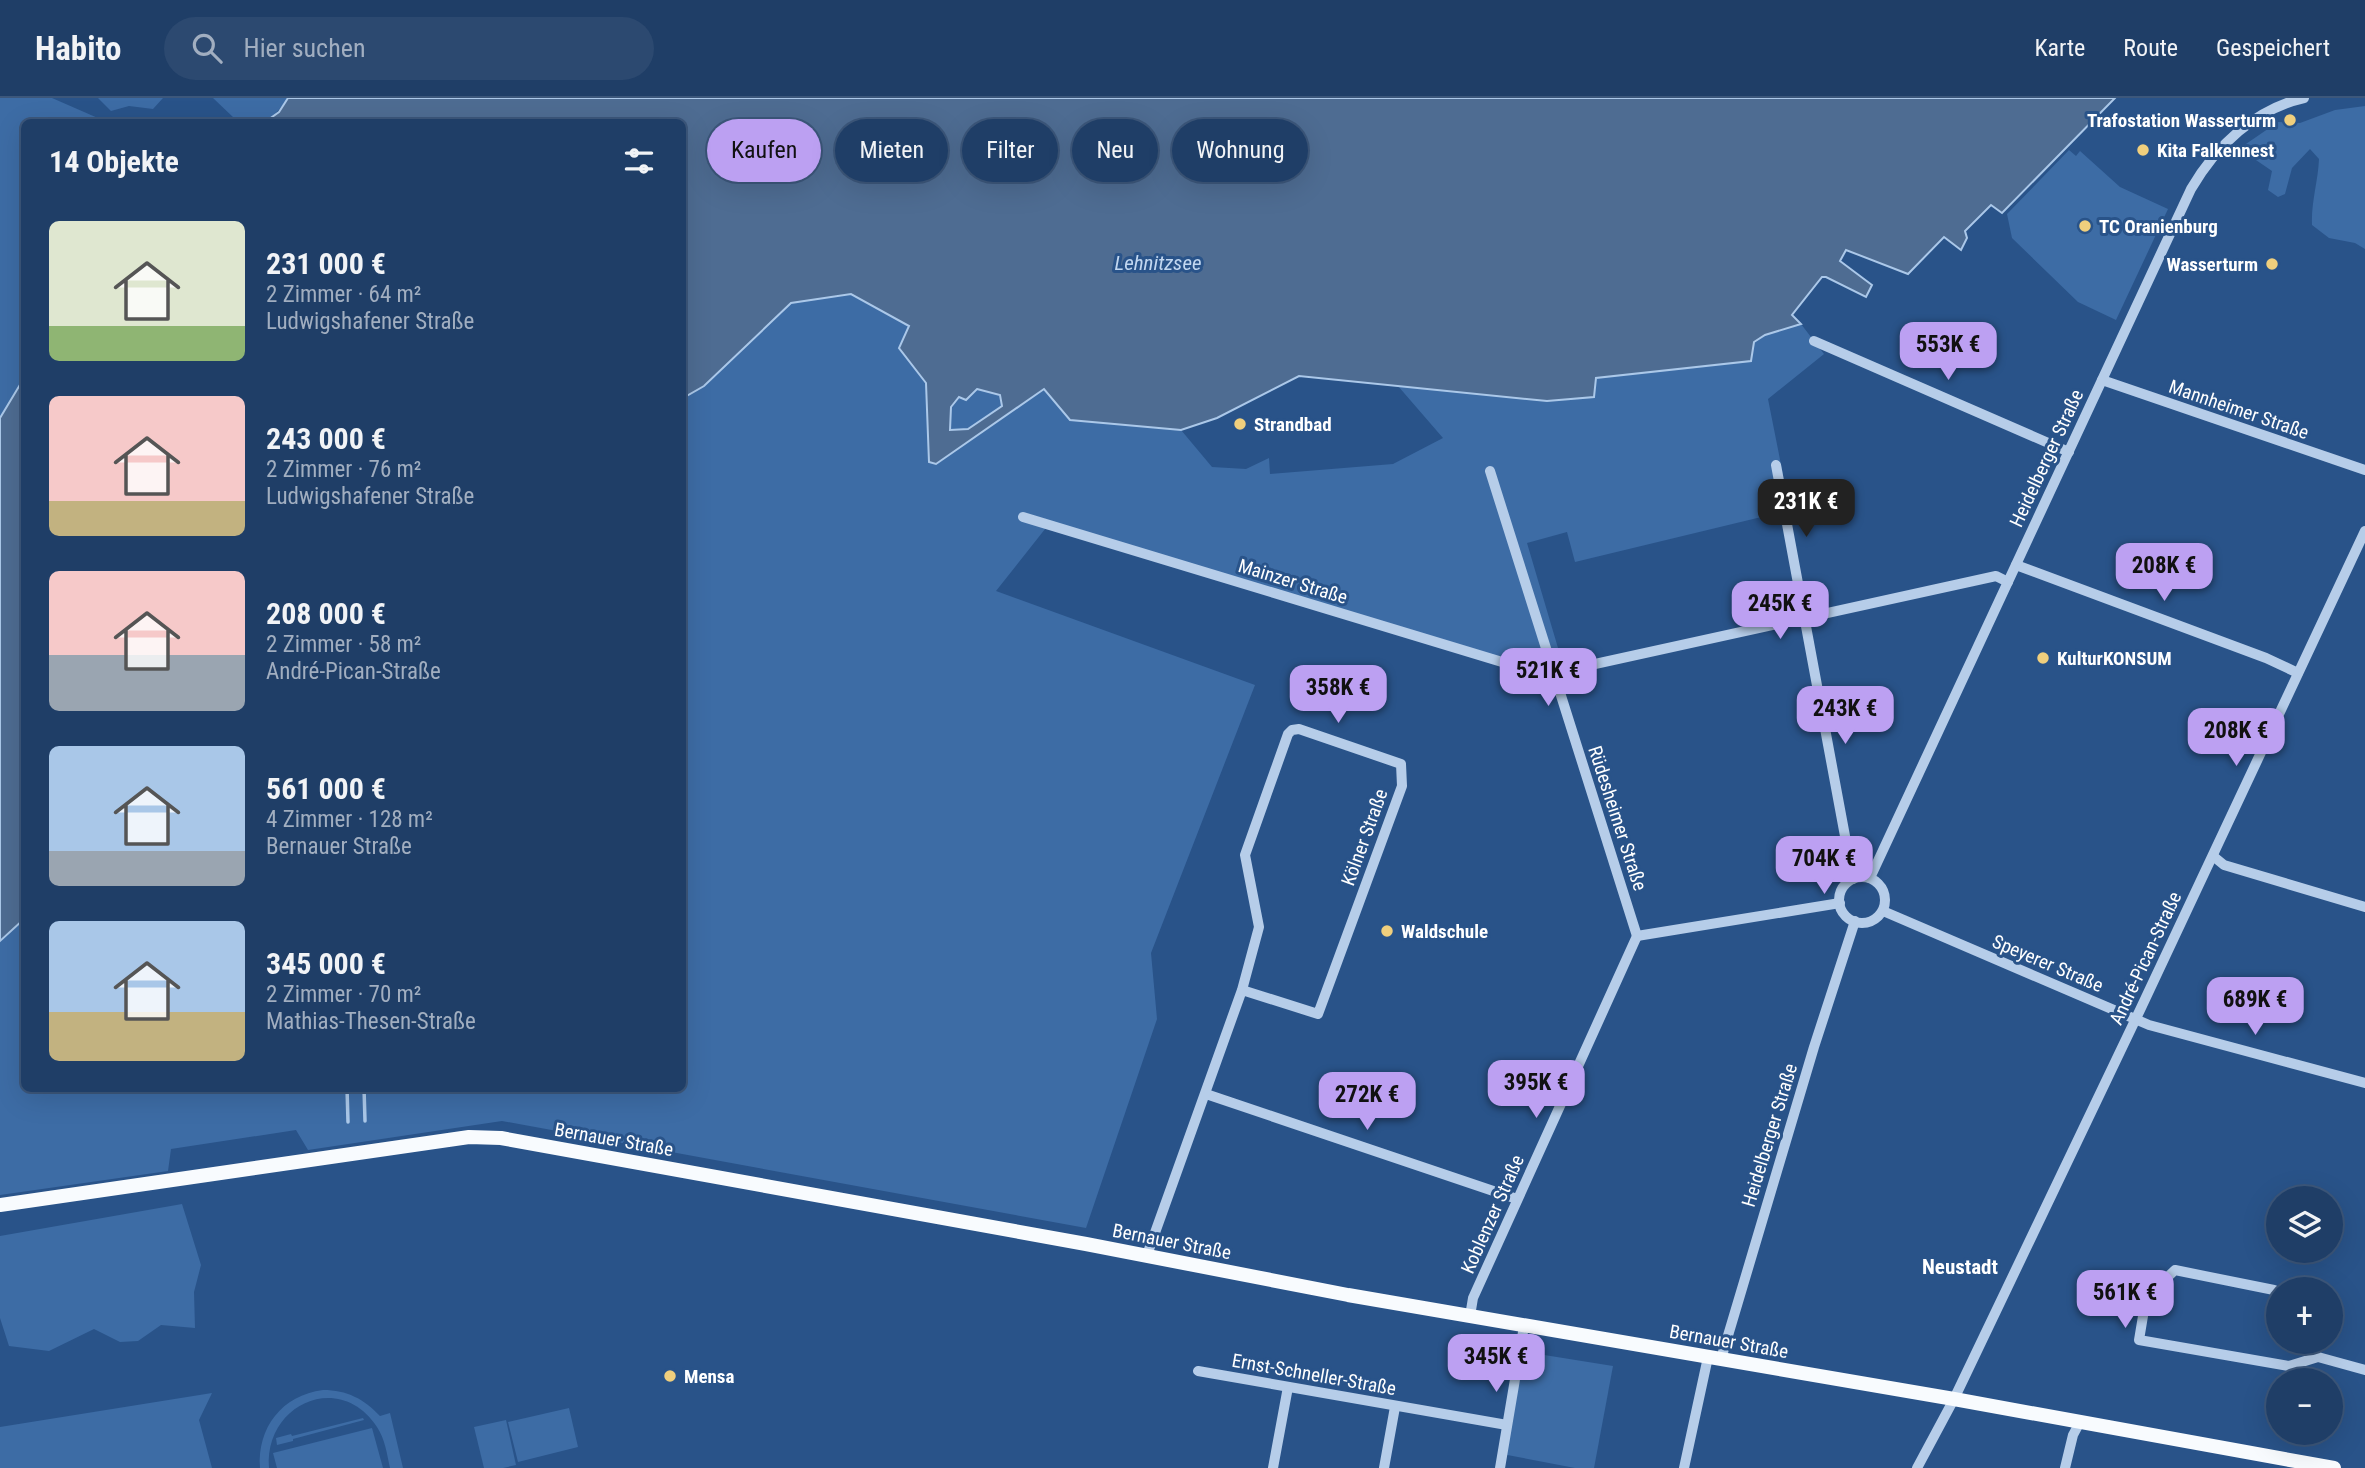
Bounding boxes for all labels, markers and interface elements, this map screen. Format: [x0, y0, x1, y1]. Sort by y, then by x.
search box [164, 17, 654, 80]
text: Habito [35, 29, 122, 68]
icon: search [188, 29, 226, 67]
text: Hier suchen [244, 33, 365, 63]
text: Karte [2035, 34, 2085, 62]
text: Route [2123, 34, 2178, 62]
text: Gespeichert [2216, 34, 2330, 62]
place label: Trafostation Wasserturm [2087, 109, 2276, 132]
marker: Trafostation Wasserturm [2282, 112, 2298, 128]
chip: Kaufen [707, 119, 821, 182]
chip: Mieten [835, 119, 948, 182]
chip: Filter [962, 119, 1058, 182]
chip: Neu [1072, 119, 1158, 182]
chip: Wohnung [1172, 119, 1308, 182]
place label: Kita Falkennest [2157, 139, 2274, 162]
icon: filters [620, 142, 658, 180]
marker: Kita Falkennest [2135, 142, 2151, 158]
text: 14 Objekte [49, 144, 179, 179]
place label: TC Oranienburg [2099, 215, 2218, 238]
marker: TC Oranienburg [2077, 218, 2093, 234]
text: 231 000 € [266, 246, 386, 281]
icon: home [105, 249, 189, 333]
water label: Lehnitzsee [1115, 251, 1201, 275]
place label: Wasserturm [2166, 253, 2258, 276]
marker: Wasserturm [2264, 256, 2280, 272]
text: 2 Zimmer · 64 m² [266, 281, 421, 308]
text: Ludwigshafener Straße [266, 308, 474, 335]
pin: 553K € [1891, 322, 2005, 382]
text: 553K € [1916, 331, 1980, 358]
street label: Mannheimer Straße [2166, 375, 2312, 444]
street label: Heidelberger Straße [2005, 386, 2088, 531]
place label: Strandbad [1254, 413, 1332, 436]
marker: Strandbad [1232, 416, 1248, 432]
text: 243 000 € [266, 421, 386, 456]
icon: home [105, 424, 189, 508]
text: 2 Zimmer · 76 m² [266, 456, 421, 483]
pin: 231K € [1749, 480, 1863, 539]
text: Ludwigshafener Straße [266, 483, 474, 510]
text: 231K € [1774, 488, 1838, 515]
pin: 208K € [2107, 544, 2221, 603]
text: 208K € [2132, 552, 2196, 579]
street label: Mainzer Straße [1235, 554, 1350, 609]
pin: 245K € [1723, 582, 1837, 641]
text: 245K € [1748, 590, 1812, 617]
text: 208 000 € [266, 596, 386, 631]
icon: home [105, 599, 189, 683]
text: 2 Zimmer · 58 m² [266, 631, 421, 658]
place label: KulturKONSUM [2057, 647, 2172, 670]
pin: 521K € [1491, 648, 1605, 708]
marker: KulturKONSUM [2035, 650, 2051, 666]
text: 521K € [1516, 657, 1580, 684]
text: André-Pican-Straße [266, 658, 441, 685]
pin: 358K € [1281, 666, 1395, 725]
text: 358K € [1306, 674, 1370, 701]
pin: 243K € [1788, 686, 1902, 746]
text: 243K € [1813, 695, 1877, 722]
pin: 208K € [2179, 708, 2293, 768]
text: 208K € [2204, 717, 2268, 744]
street label: Rüdesheimer Straße [1583, 743, 1652, 894]
text: 561 000 € [266, 771, 386, 806]
icon: home [105, 774, 189, 858]
street label: Kölner Straße [1336, 786, 1393, 889]
text: 4 Zimmer · 128 m² [266, 806, 433, 833]
text: Bernauer Straße [266, 833, 412, 860]
pin: 704K € [1767, 836, 1881, 896]
text: 704K € [1792, 845, 1856, 872]
street label: André-Pican-Straße [2105, 888, 2186, 1028]
place label: Waldschule [1401, 920, 1488, 943]
marker: Waldschule [1379, 923, 1395, 939]
street label: Speyerer Straße [1989, 930, 2107, 997]
text: 345 000 € [266, 946, 386, 981]
icon: home [105, 949, 189, 1033]
pin: 689K € [2198, 978, 2312, 1037]
text: 2 Zimmer · 70 m² [266, 981, 421, 1008]
text: 689K € [2223, 986, 2287, 1013]
text: Mathias-Thesen-Straße [266, 1008, 476, 1035]
pin: 395K € [1479, 1060, 1593, 1120]
street label: Heidelberger Straße [1737, 1061, 1802, 1210]
text: 395K € [1504, 1069, 1568, 1096]
pin: 272K € [1310, 1072, 1424, 1132]
text: 272K € [1335, 1081, 1399, 1108]
street label: Bernauer Straße [553, 1118, 675, 1161]
street label: Koblenzer Straße [1456, 1151, 1529, 1277]
map controls [2266, 1186, 2343, 1445]
button: layers [2266, 1186, 2343, 1263]
street label: Bernauer Straße [1111, 1219, 1233, 1264]
district label: Neustadt [1922, 1255, 1998, 1279]
pin: 561K € [2068, 1270, 2182, 1330]
button: + [2266, 1277, 2343, 1354]
text: 561K € [2093, 1279, 2157, 1306]
street label: Bernauer Straße [1668, 1320, 1790, 1363]
pin: 345K € [1439, 1334, 1553, 1394]
text: 345K € [1464, 1343, 1528, 1370]
street label: Ernst-Schneller-Straße [1230, 1349, 1398, 1400]
place label: Mensa [684, 1365, 734, 1388]
marker: Mensa [662, 1368, 678, 1384]
button: − [2266, 1368, 2343, 1445]

